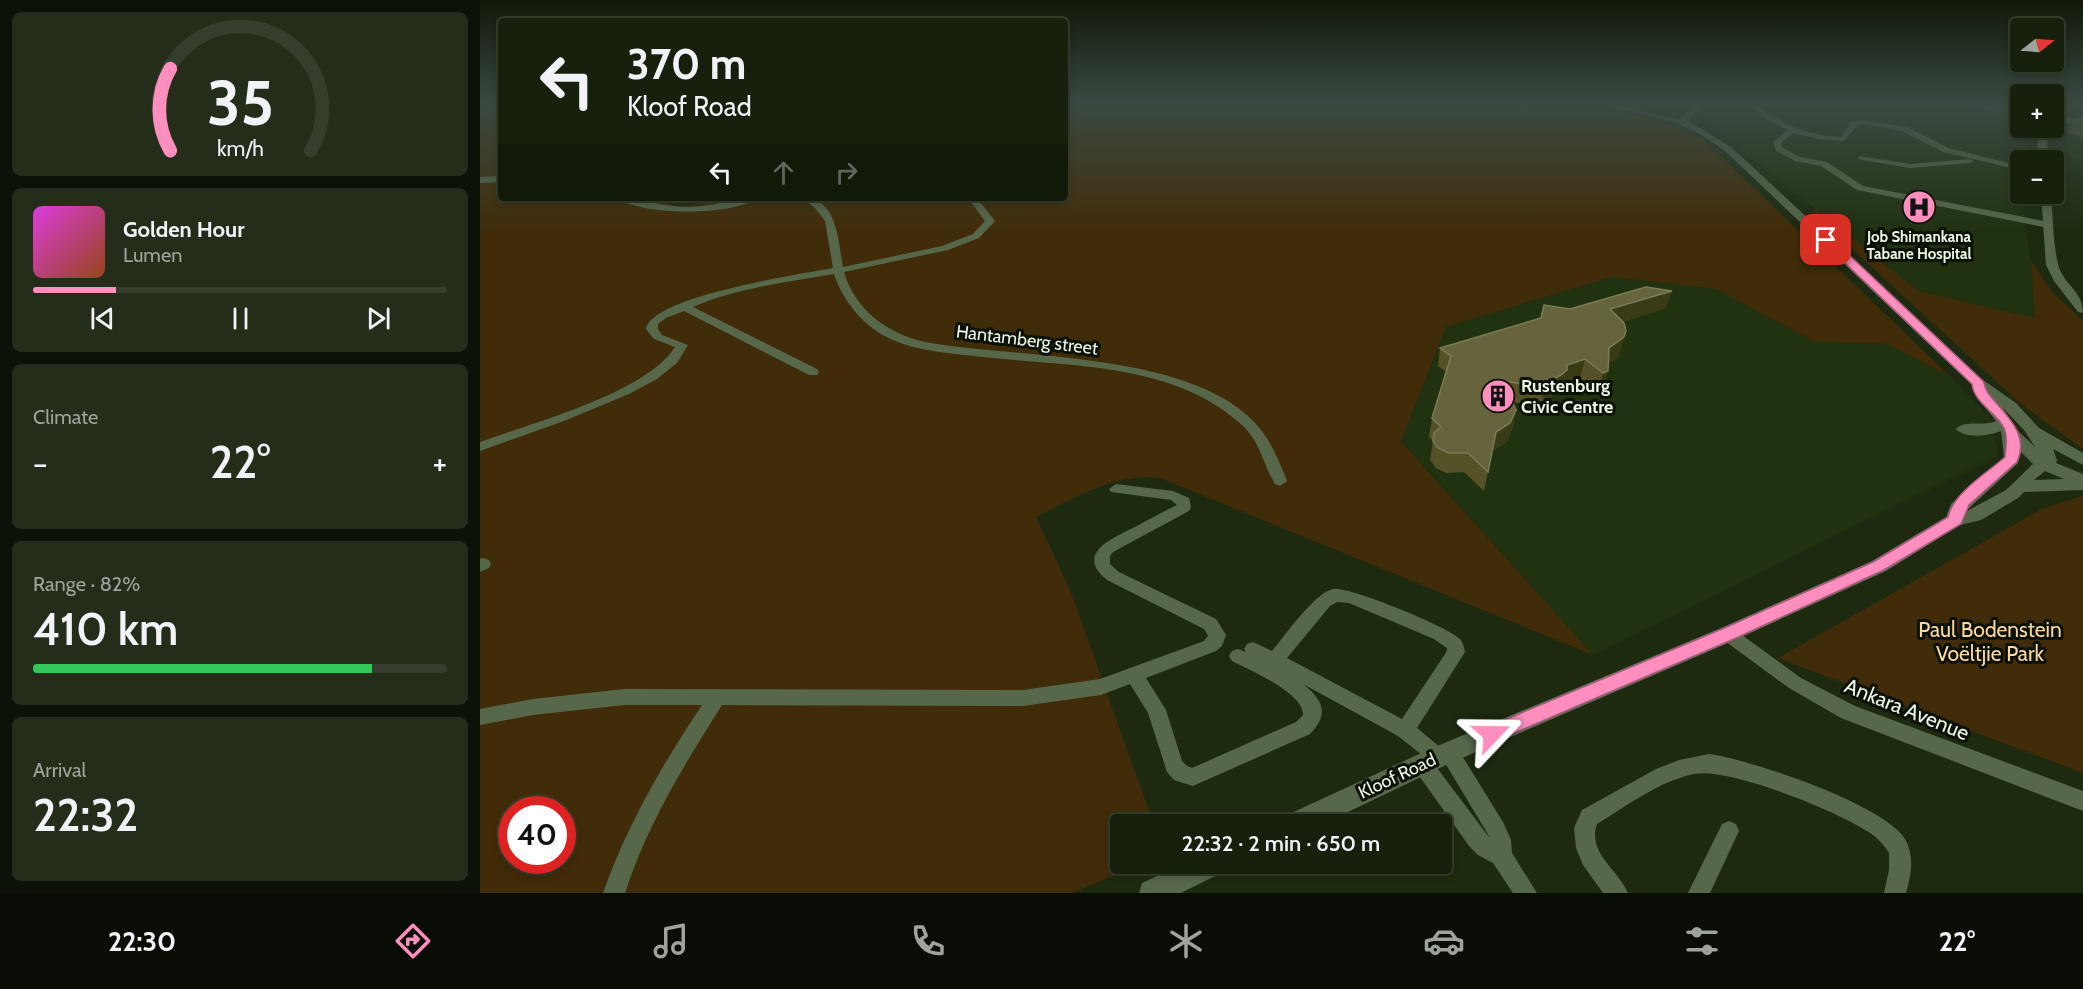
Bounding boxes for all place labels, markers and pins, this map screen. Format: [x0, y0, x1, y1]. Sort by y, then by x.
hospital icon: Job Shimankana Tabane Hospital [1901, 189, 1937, 225]
pin [1800, 214, 1851, 265]
place label: Job Shimankana Tabane Hospital [1866, 228, 1972, 263]
place label: Rustenburg Civic Centre [1521, 375, 1613, 418]
building icon: Rustenburg Civic Centre [1480, 378, 1516, 414]

